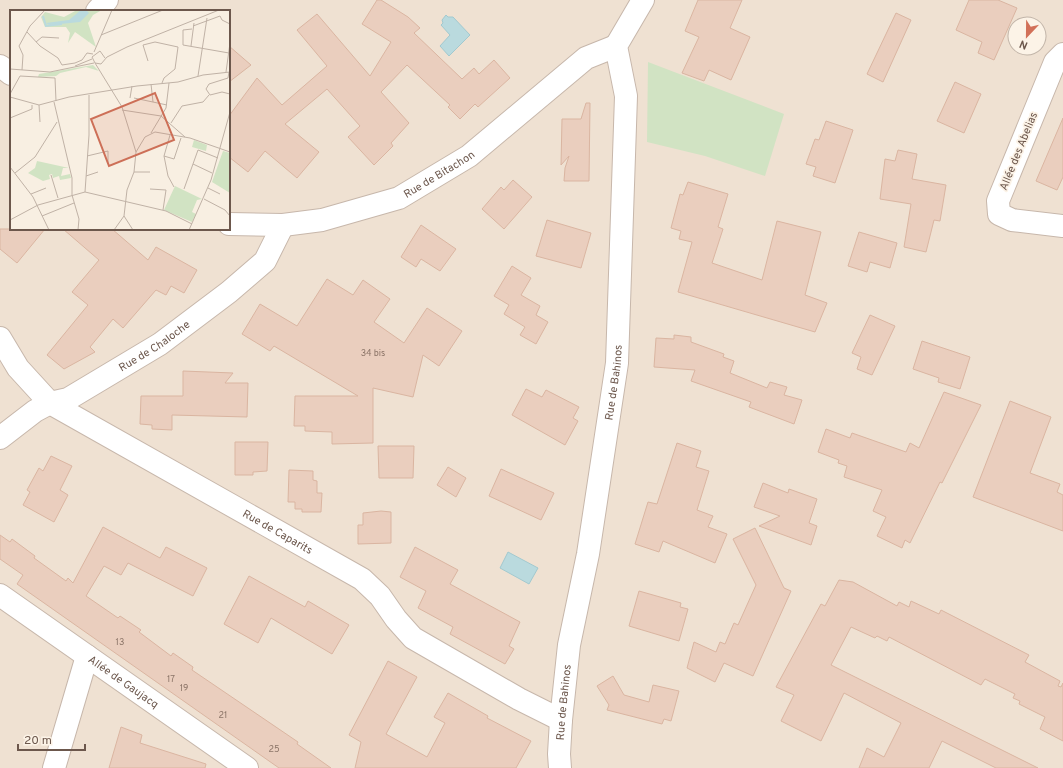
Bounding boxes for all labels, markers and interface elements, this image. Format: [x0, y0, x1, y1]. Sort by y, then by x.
inset map [10, 10, 230, 230]
north arrow [1007, 16, 1047, 56]
text: N [1017, 36, 1030, 52]
street label: Allée des Abelias [997, 110, 1041, 193]
street label: Rue de Bitachon [401, 148, 478, 202]
street label: Rue de Chaloche [116, 318, 193, 375]
street label: Rue de Bahinos [602, 344, 626, 421]
house number: 34 bis [361, 348, 385, 359]
street label: Rue de Caparits [240, 507, 315, 558]
house number: 13 [116, 637, 124, 648]
street label: Allée de Gaujacq [85, 653, 161, 712]
street label: Rue de Bahinos [554, 664, 575, 741]
house number: 17 [167, 674, 175, 685]
house number: 19 [180, 683, 188, 694]
house number: 21 [219, 710, 227, 721]
scale bar [18, 726, 85, 752]
text: 20 m [24, 733, 52, 749]
house number: 25 [268, 744, 280, 755]

